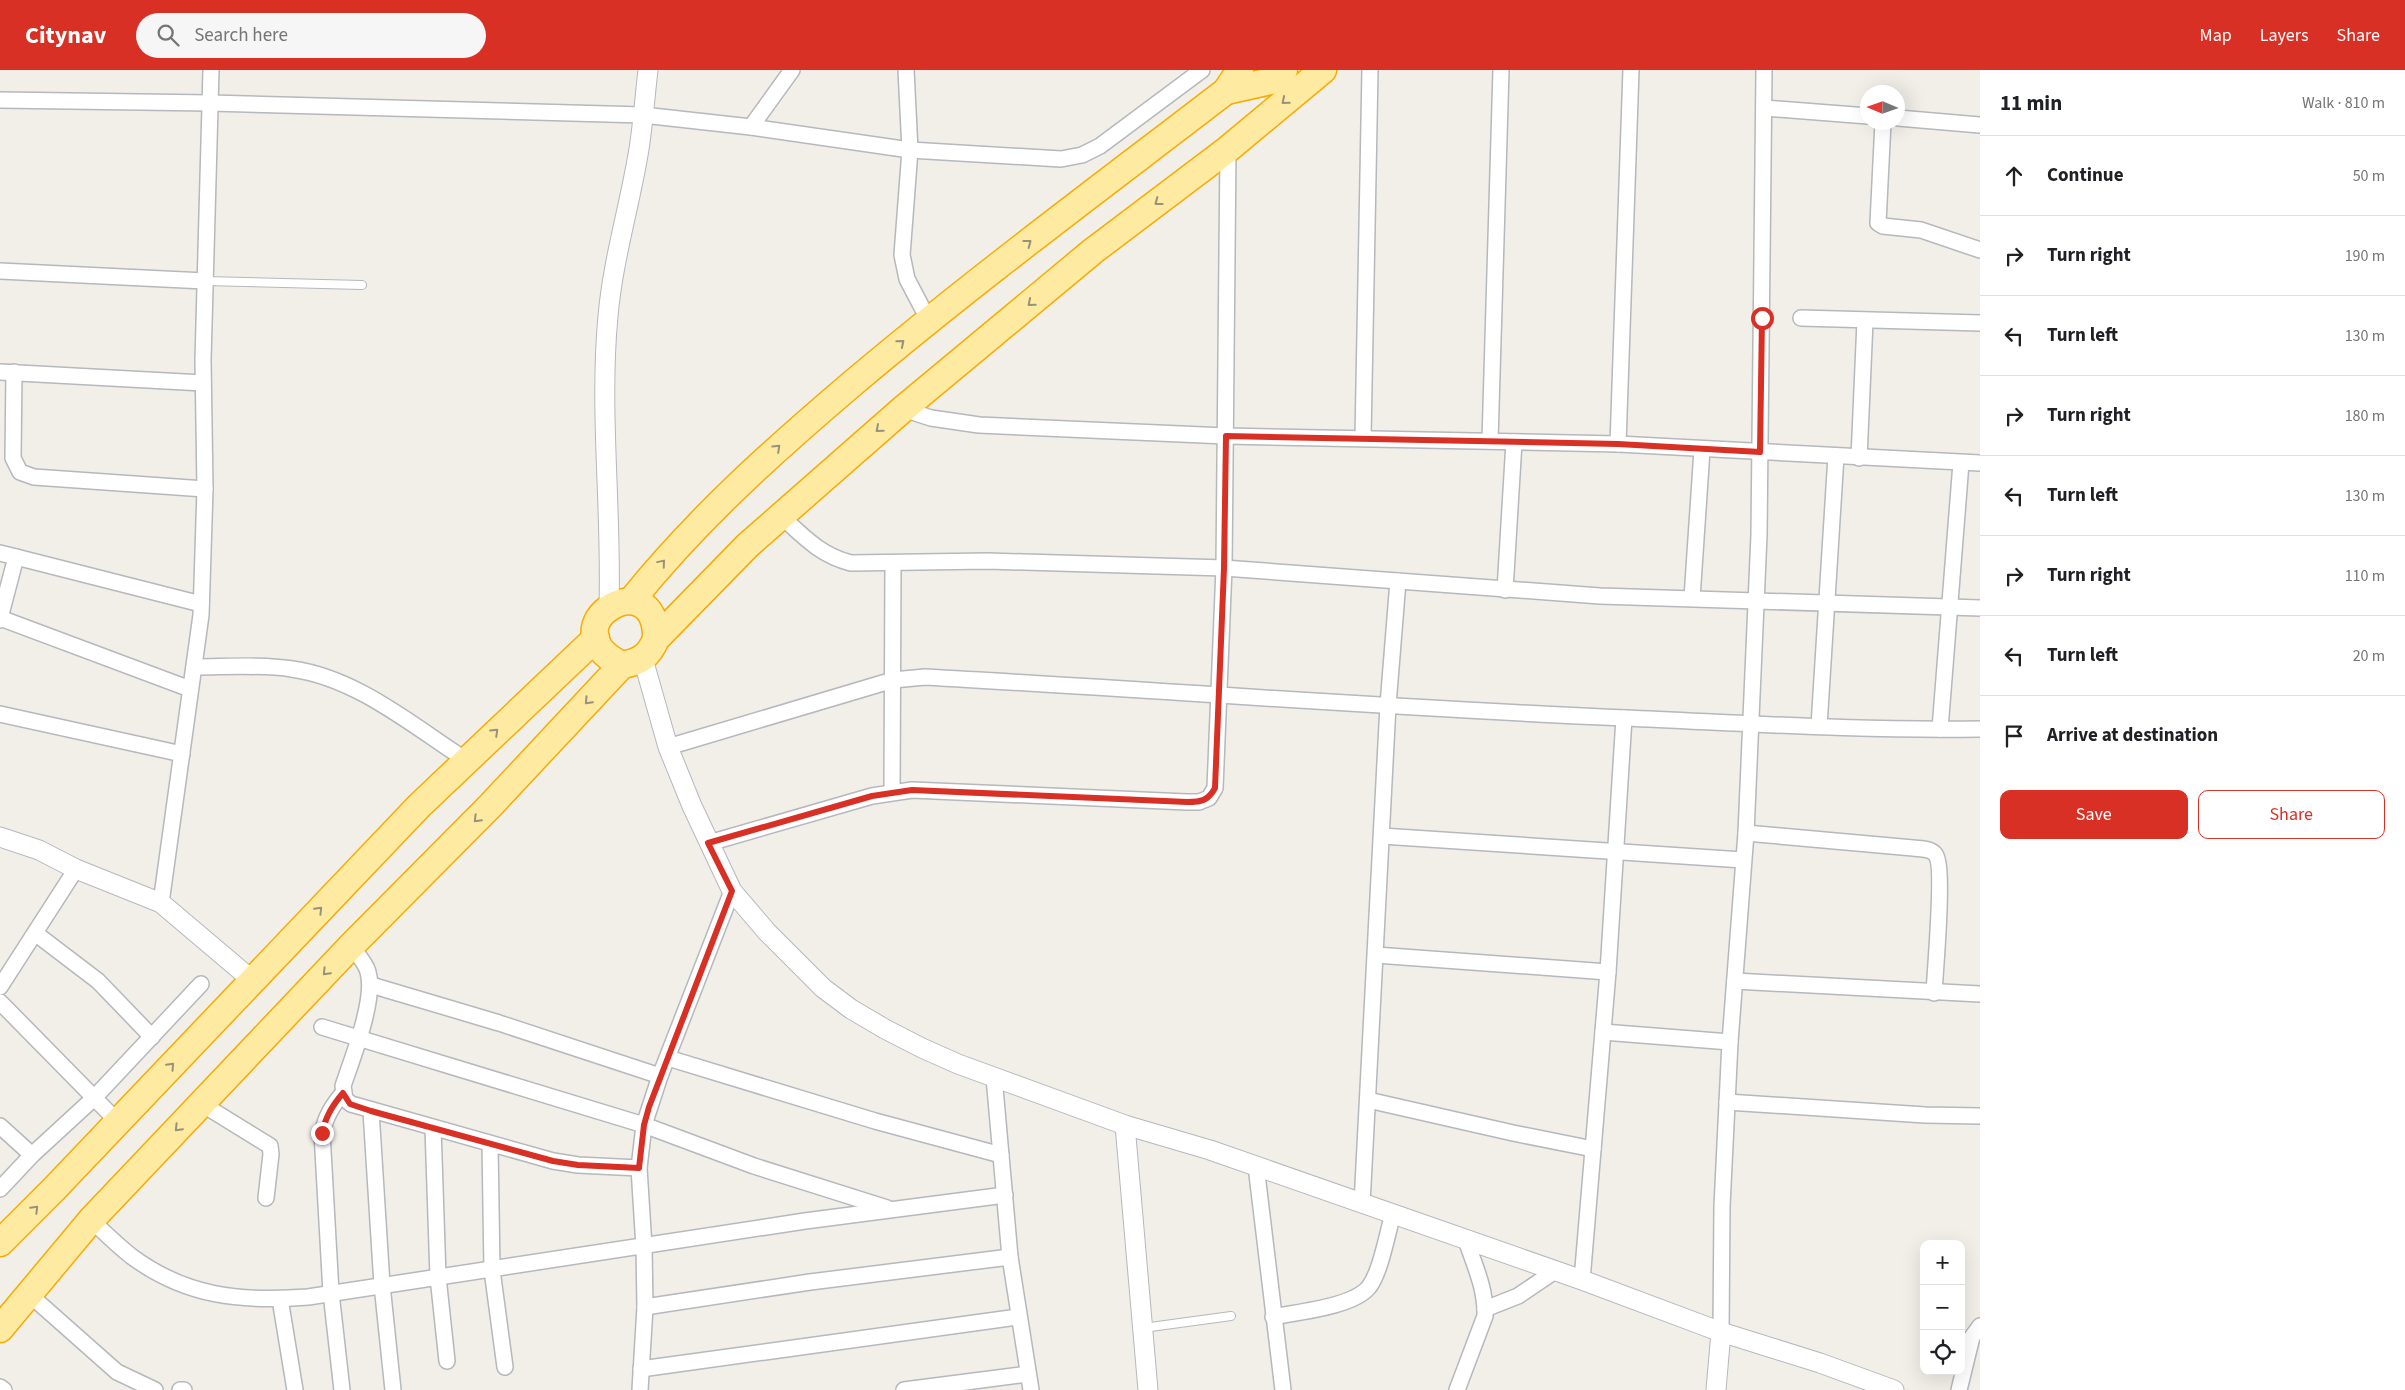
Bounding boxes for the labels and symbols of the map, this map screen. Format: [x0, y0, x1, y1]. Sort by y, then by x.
north arrow [1860, 85, 1905, 130]
one-way arrow [1282, 95, 1291, 104]
one-way arrow [1154, 196, 1164, 205]
one-way arrow [1023, 239, 1032, 248]
one-way arrow [1027, 297, 1036, 306]
route start [1751, 307, 1774, 330]
one-way arrow [895, 339, 904, 348]
one-way arrow [876, 424, 885, 432]
one-way arrow [771, 445, 780, 454]
one-way arrow [656, 560, 664, 569]
one-way arrow [585, 695, 594, 704]
one-way arrow [489, 729, 498, 738]
one-way arrow [474, 813, 483, 822]
one-way arrow [313, 907, 322, 916]
one-way arrow [323, 967, 332, 976]
one-way arrow [165, 1063, 174, 1072]
route end [311, 1122, 334, 1145]
one-way arrow [175, 1123, 184, 1132]
one-way arrow [29, 1206, 38, 1215]

